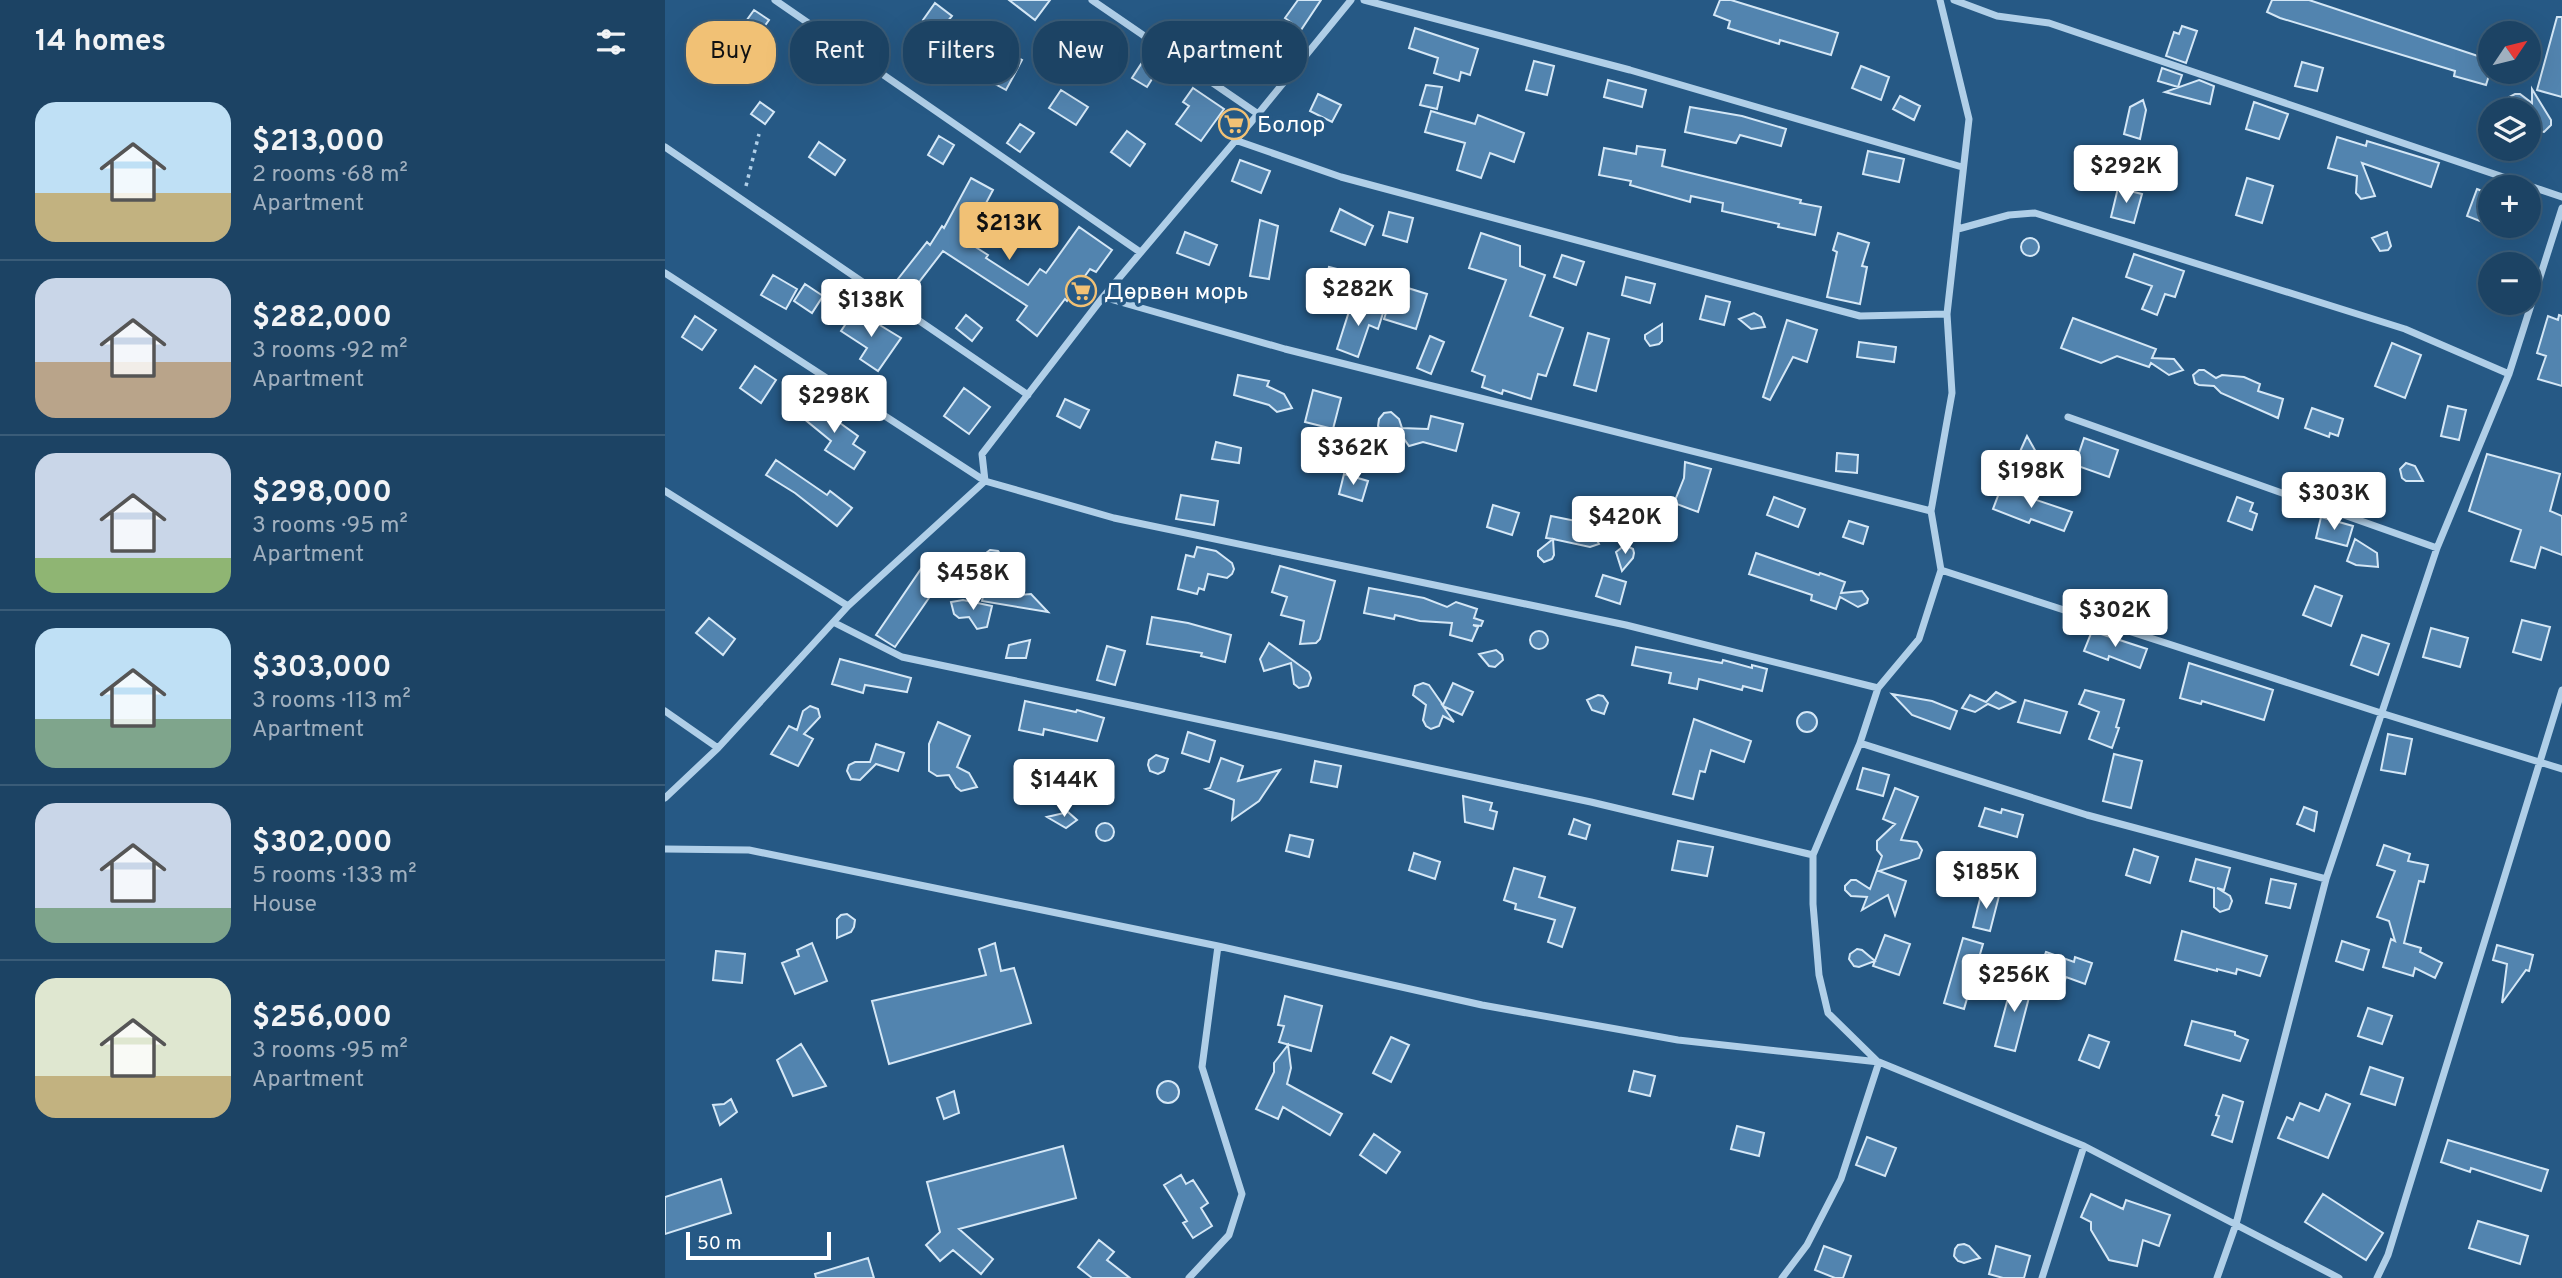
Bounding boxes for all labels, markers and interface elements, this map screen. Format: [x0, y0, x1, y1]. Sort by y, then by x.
chip: Buy [686, 21, 776, 84]
chip: Rent [790, 21, 889, 84]
chip: Filters [903, 21, 1019, 84]
chip: New [1033, 21, 1128, 84]
chip: Apartment [1142, 21, 1307, 84]
north arrow [2478, 21, 2541, 84]
map controls [2478, 21, 2541, 315]
icon: filters [592, 23, 630, 61]
text: 14 homes [35, 24, 166, 61]
button: layers [2478, 98, 2541, 161]
supermarket icon: Болор [1217, 107, 1251, 141]
place label: Болор [1257, 112, 1325, 141]
text: $213,000 [252, 124, 385, 161]
icon: home [91, 130, 175, 214]
pin: $292K [2077, 146, 2175, 205]
text: $292K [2090, 153, 2162, 182]
text: 2 rooms · 68 m² [252, 161, 408, 190]
button: + [2478, 175, 2541, 238]
text: Apartment [252, 190, 364, 219]
pin: $213K [960, 202, 1058, 262]
text: $213K [975, 210, 1043, 239]
button: − [2478, 252, 2541, 315]
pin: $282K [1309, 268, 1407, 328]
supermarket icon: Дөрвөн морь [1064, 274, 1098, 308]
text: $282K [1322, 276, 1394, 305]
place label: Дөрвөн морь [1104, 279, 1248, 308]
pin: $138K [822, 280, 920, 339]
text: $138K [837, 287, 905, 316]
text: $282,000 [252, 300, 392, 337]
icon: home [91, 306, 175, 390]
text: 3 rooms · 92 m² [252, 337, 408, 366]
text: Apartment [252, 366, 364, 395]
pin: $298K [785, 376, 883, 435]
text: $298K [798, 383, 870, 412]
pin: $362K [1304, 428, 1402, 487]
text: $362K [1317, 435, 1389, 464]
pin: $198K [1982, 450, 2080, 510]
text: $198K [1997, 458, 2065, 487]
pin: $303K [2285, 472, 2383, 532]
text: $298,000 [252, 475, 392, 512]
text: $303K [2298, 480, 2370, 509]
icon: home [91, 481, 175, 565]
pin: $420K [1576, 496, 1674, 556]
text: $420K [1588, 504, 1662, 533]
text: 3 rooms · 95 m² [252, 512, 408, 541]
text: Apartment [252, 541, 364, 570]
pin: $458K [924, 552, 1022, 612]
text: $458K [936, 560, 1010, 589]
pin: $302K [2066, 590, 2164, 649]
text: $302K [2079, 597, 2151, 626]
text: $303,000 [252, 650, 392, 687]
icon: home [91, 656, 175, 740]
text: 3 rooms · 113 m² [252, 687, 411, 716]
text: Apartment [252, 716, 364, 745]
pin: $144K [1015, 760, 1113, 819]
text: $144K [1030, 767, 1098, 796]
text: $302,000 [252, 825, 393, 862]
icon: home [91, 831, 175, 915]
pin: $185K [1937, 852, 2035, 911]
text: $185K [1952, 859, 2020, 888]
text: 5 rooms · 133 m² [252, 862, 417, 891]
text: House [252, 891, 317, 920]
pin: $256K [1965, 954, 2063, 1014]
text: $256K [1978, 962, 2050, 991]
text: $256,000 [252, 1000, 392, 1037]
icon: home [91, 1006, 175, 1090]
text: 3 rooms · 95 m² [252, 1037, 408, 1066]
text: Apartment [252, 1066, 364, 1095]
scale bar [686, 1229, 831, 1261]
text: 50 m [697, 1232, 742, 1256]

